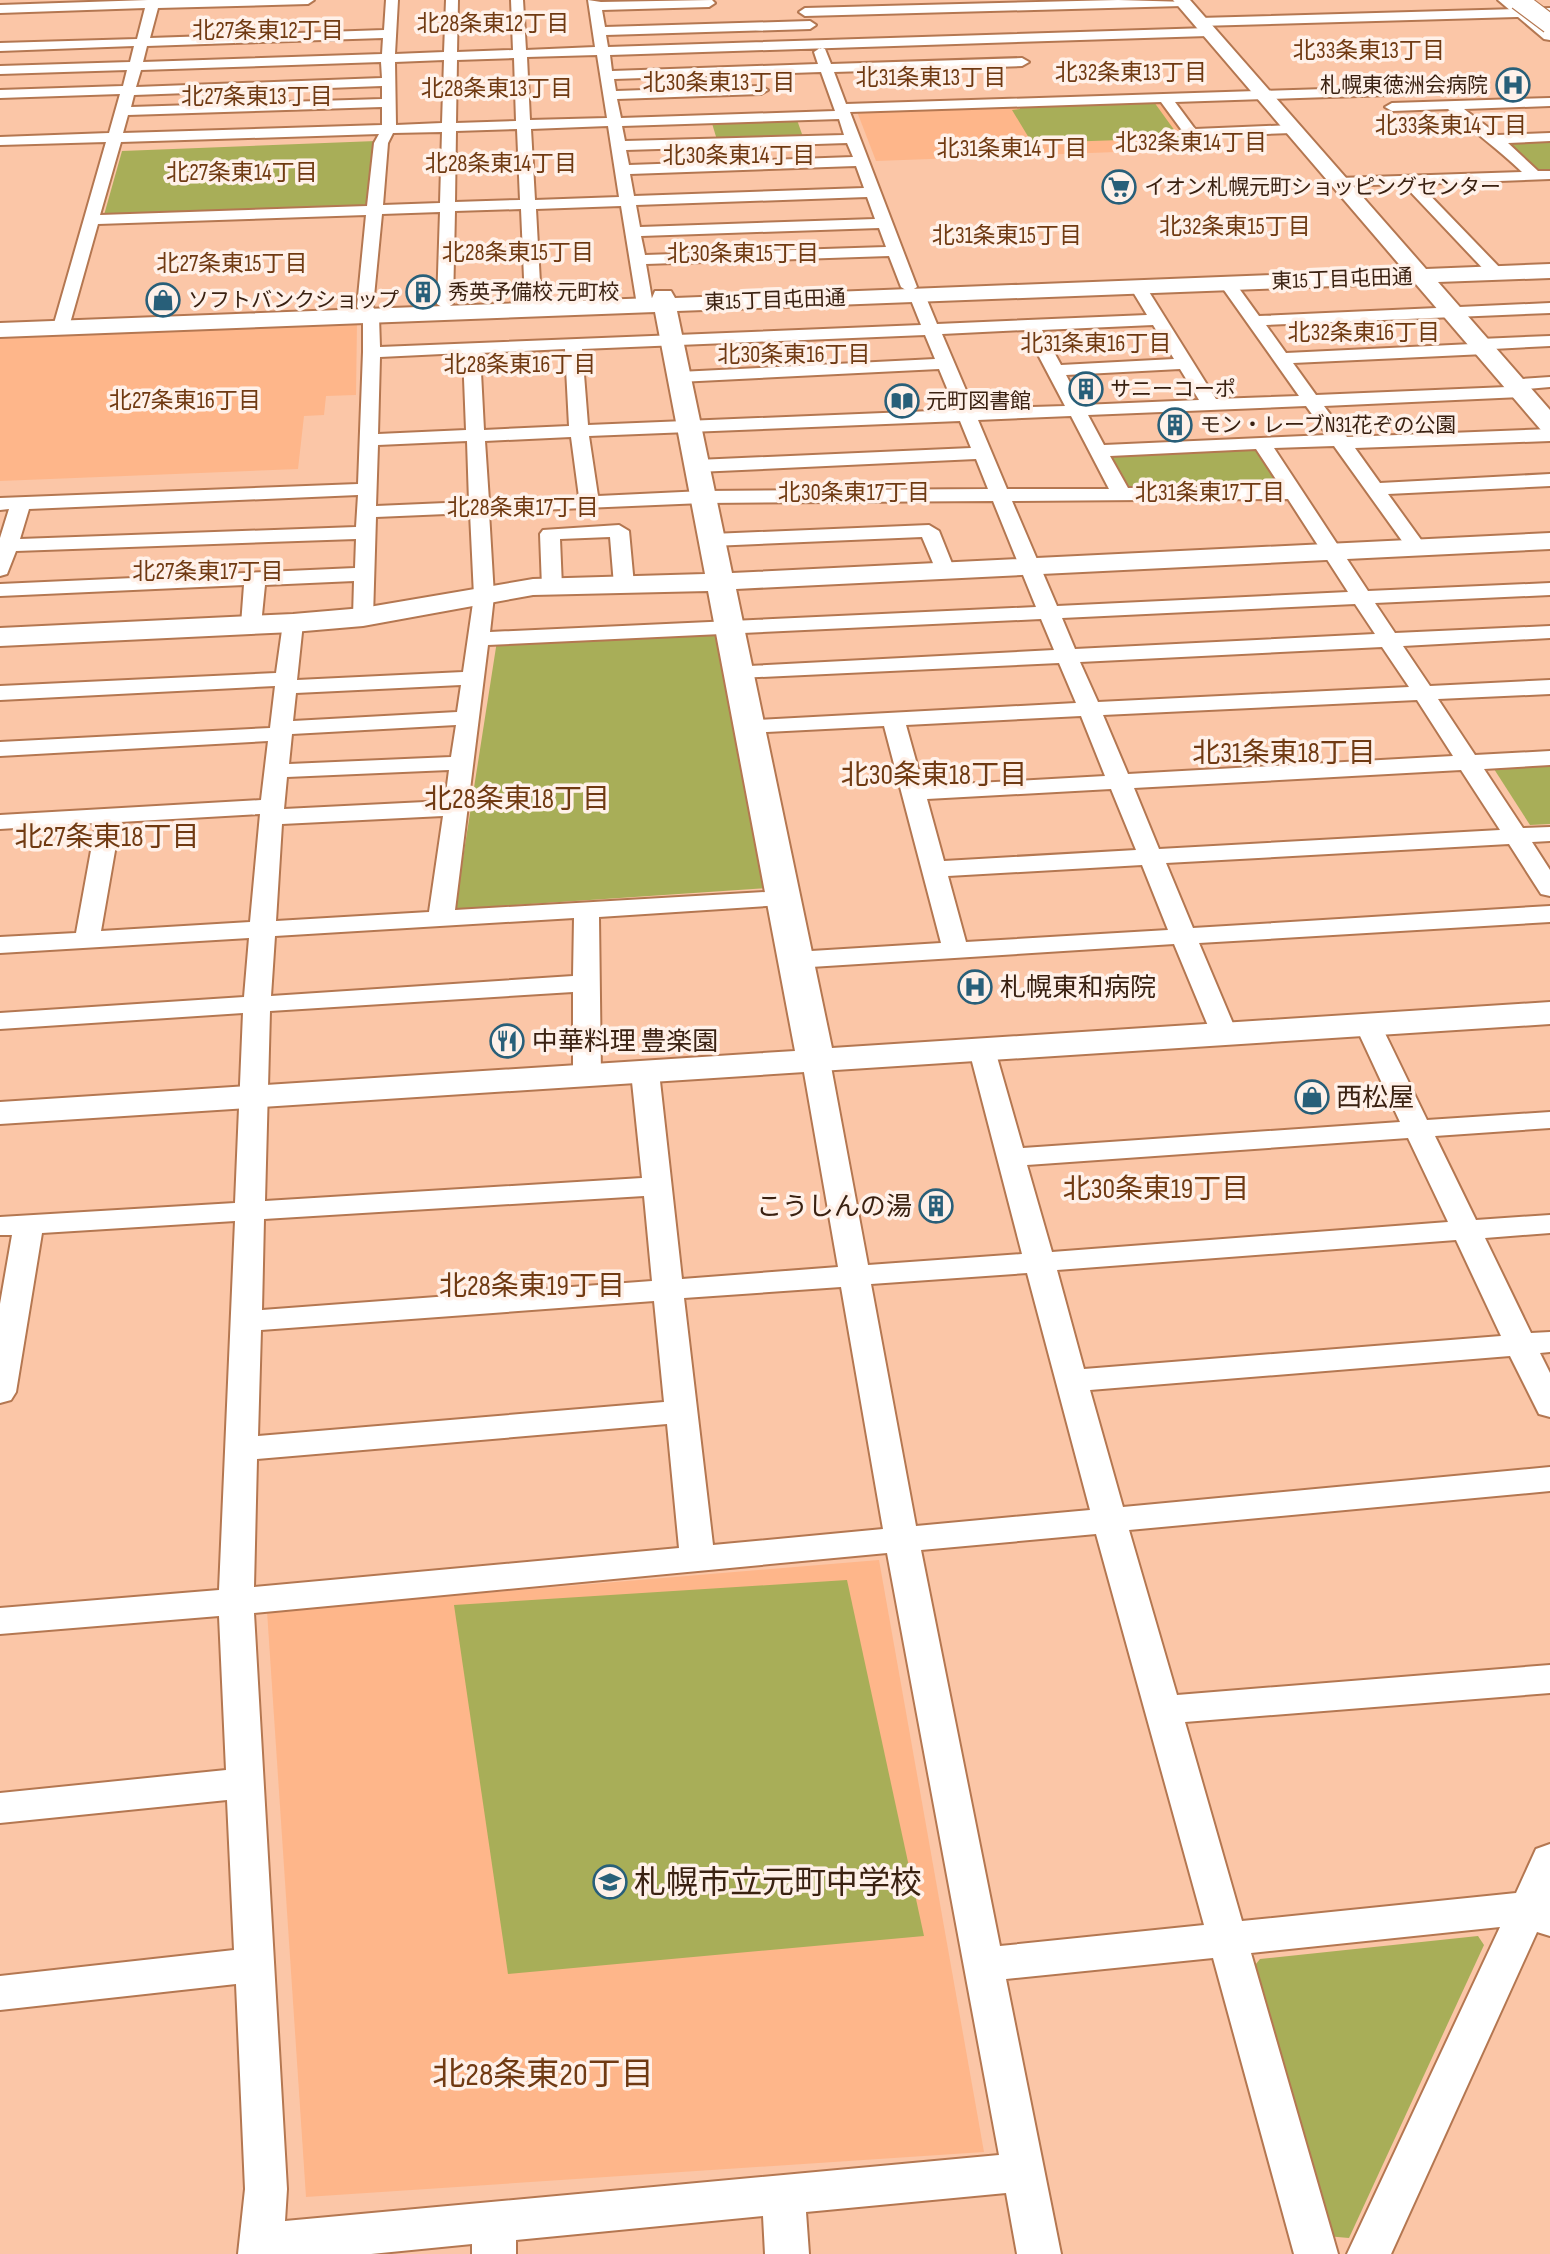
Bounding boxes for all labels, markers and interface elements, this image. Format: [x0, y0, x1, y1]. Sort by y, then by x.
district label: 北28条東12丁目 [417, 10, 569, 38]
district label: 北27条東12丁目 [192, 17, 344, 45]
district label: 北33条東13丁目 [1293, 37, 1445, 65]
district label: 北32条東13丁目 [1055, 59, 1207, 87]
district label: 北31条東13丁目 [856, 64, 1006, 92]
hospital icon: 札幌東徳洲会病院 [1494, 66, 1532, 104]
district label: 北30条東13丁目 [643, 69, 795, 97]
place label: 札幌東徳洲会病院 [1320, 73, 1488, 98]
district label: 北28条東13丁目 [421, 75, 573, 103]
district label: 北27条東13丁目 [181, 83, 333, 111]
district label: 北33条東14丁目 [1375, 112, 1527, 140]
district label: 北32条東14丁目 [1115, 129, 1267, 157]
district label: 北31条東14丁目 [937, 135, 1087, 163]
district label: 北30条東14丁目 [663, 142, 815, 170]
district label: 北28条東14丁目 [425, 150, 577, 178]
district label: 北27条東14丁目 [166, 159, 318, 187]
supermarket icon: イオン札幌元町ショッピングセンター [1100, 168, 1138, 206]
place label: イオン札幌元町ショッピングセンター [1144, 175, 1501, 200]
district label: 北32条東15丁目 [1159, 213, 1311, 241]
district label: 北31条東15丁目 [932, 222, 1082, 250]
district label: 北28条東15丁目 [442, 239, 594, 267]
district label: 北30条東15丁目 [667, 240, 819, 268]
district label: 北27条東15丁目 [157, 250, 307, 278]
street label: 東15丁目屯田通 [1271, 265, 1413, 294]
building icon: 秀英予備校 元町校 [404, 273, 442, 311]
place label: 秀英予備校 元町校 [448, 280, 619, 305]
shop icon: ソフトバンクショップ [144, 281, 182, 319]
street label: 東15丁目屯田通 [704, 286, 846, 315]
place label: ソフトバンクショップ [188, 288, 399, 313]
district label: 北32条東16丁目 [1288, 319, 1440, 347]
district label: 北31条東16丁目 [1021, 330, 1171, 358]
district label: 北30条東16丁目 [717, 341, 871, 369]
district label: 北28条東16丁目 [444, 351, 596, 379]
building icon: サニーコーポ [1067, 370, 1105, 408]
place label: サニーコーポ [1110, 377, 1236, 402]
library icon: 元町図書館 [883, 382, 921, 420]
district label: 北27条東16丁目 [109, 387, 261, 415]
place label: 元町図書館 [926, 389, 1031, 414]
building icon: モン・レーブN31花ぞの公園 [1156, 406, 1194, 444]
place label: モン・レーブN31花ぞの公園 [1200, 413, 1457, 438]
district label: 北30条東17丁目 [778, 479, 930, 507]
district label: 北31条東17丁目 [1135, 479, 1285, 507]
district label: 北28条東17丁目 [447, 494, 599, 522]
district label: 北27条東17丁目 [133, 558, 283, 586]
district label: 北31条東18丁目 [1192, 737, 1376, 770]
district label: 北30条東18丁目 [841, 759, 1027, 792]
district label: 北28条東18丁目 [424, 783, 610, 816]
district label: 北27条東18丁目 [15, 821, 199, 854]
hospital icon: 札幌東和病院 [956, 968, 994, 1006]
place label: 札幌東和病院 [1000, 973, 1156, 1004]
restaurant icon: 中華料理 豊楽園 [488, 1022, 526, 1060]
place label: 中華料理 豊楽園 [532, 1027, 718, 1058]
shop icon: 西松屋 [1293, 1078, 1331, 1116]
place label: 西松屋 [1336, 1083, 1414, 1114]
district label: 北30条東19丁目 [1063, 1173, 1249, 1206]
building icon: こうしんの湯 [917, 1187, 955, 1225]
place label: こうしんの湯 [756, 1192, 912, 1223]
district label: 北28条東19丁目 [439, 1270, 625, 1303]
school or university icon: 札幌市立元町中学校 [591, 1863, 629, 1901]
place label: 札幌市立元町中学校 [634, 1864, 922, 1903]
district label: 北28条東20丁目 [432, 2055, 654, 2095]

